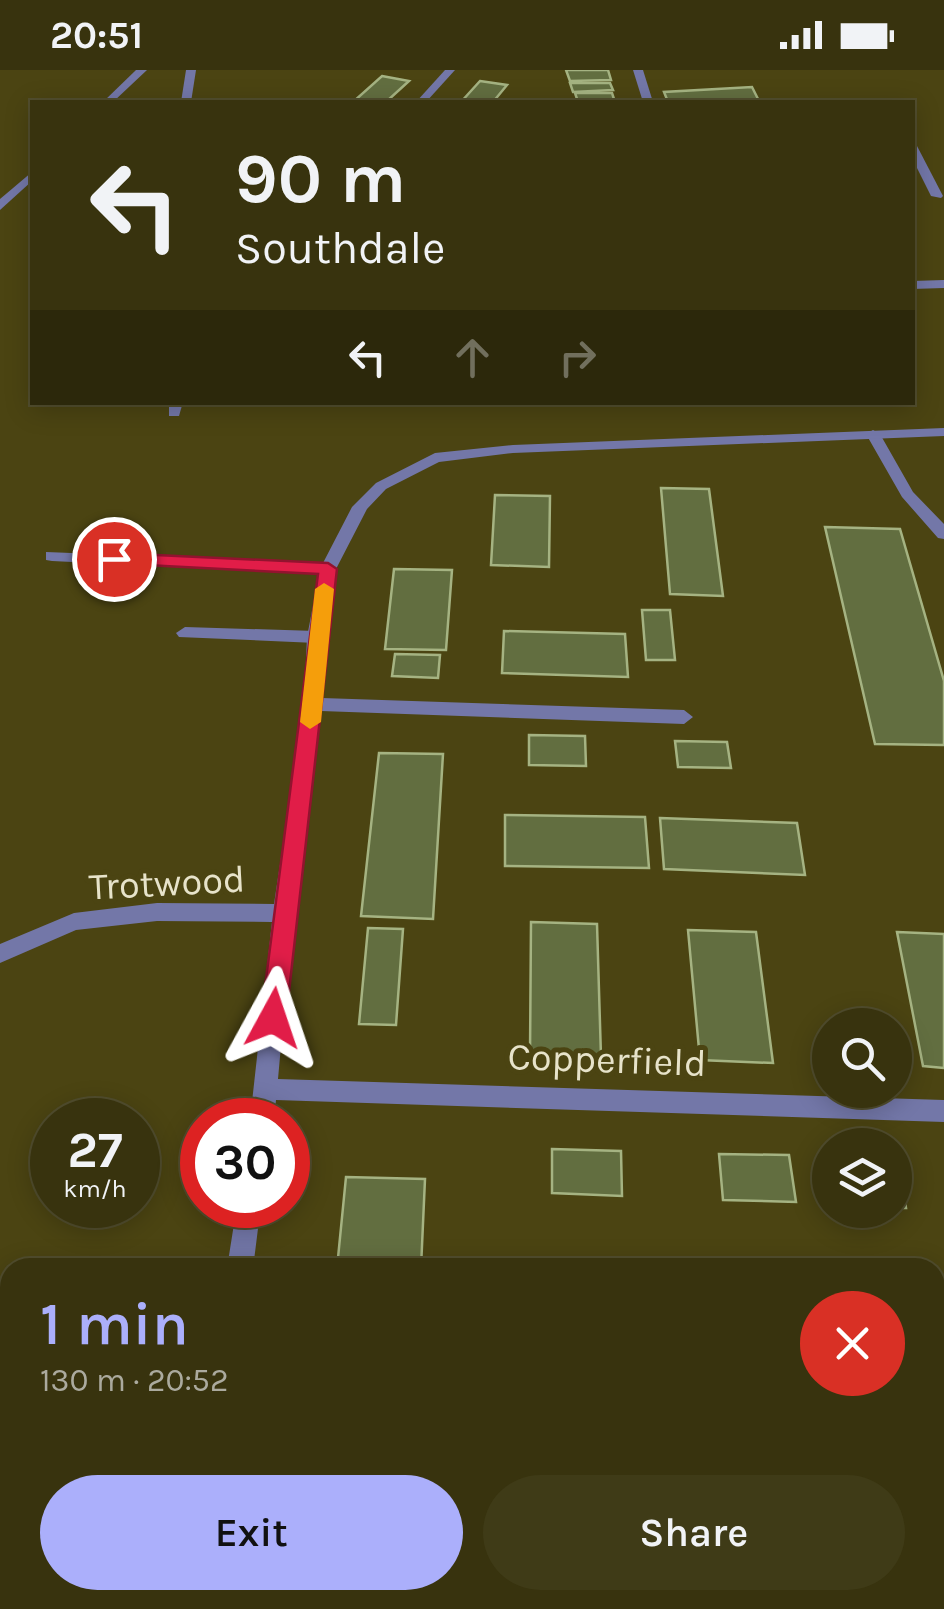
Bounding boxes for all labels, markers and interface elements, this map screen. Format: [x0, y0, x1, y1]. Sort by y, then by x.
text: 20:51 [50, 13, 143, 58]
text: 90 m [235, 138, 406, 220]
icon: left [70, 140, 200, 270]
text: Southdale [235, 222, 445, 274]
icon: left [340, 330, 395, 385]
icon: ahead [445, 330, 500, 385]
icon: right [550, 330, 605, 385]
pin [72, 517, 157, 602]
icon: arrive [87, 532, 142, 587]
street label: Trotwood [88, 856, 246, 910]
position arrow [221, 966, 325, 1070]
map controls [812, 1008, 912, 1228]
button: search [812, 1008, 912, 1108]
street label: Copperfield [507, 1034, 707, 1086]
speed limit sign: 30 [180, 1098, 310, 1228]
text: 27 [67, 1121, 123, 1180]
button: layers [812, 1128, 912, 1228]
text: km/h [63, 1174, 127, 1203]
text: 1 min [40, 1289, 189, 1359]
button: close [800, 1291, 905, 1396]
text: 130 m · 20:52 [40, 1362, 228, 1399]
button: Exit [40, 1475, 463, 1590]
button: Share [483, 1475, 905, 1590]

